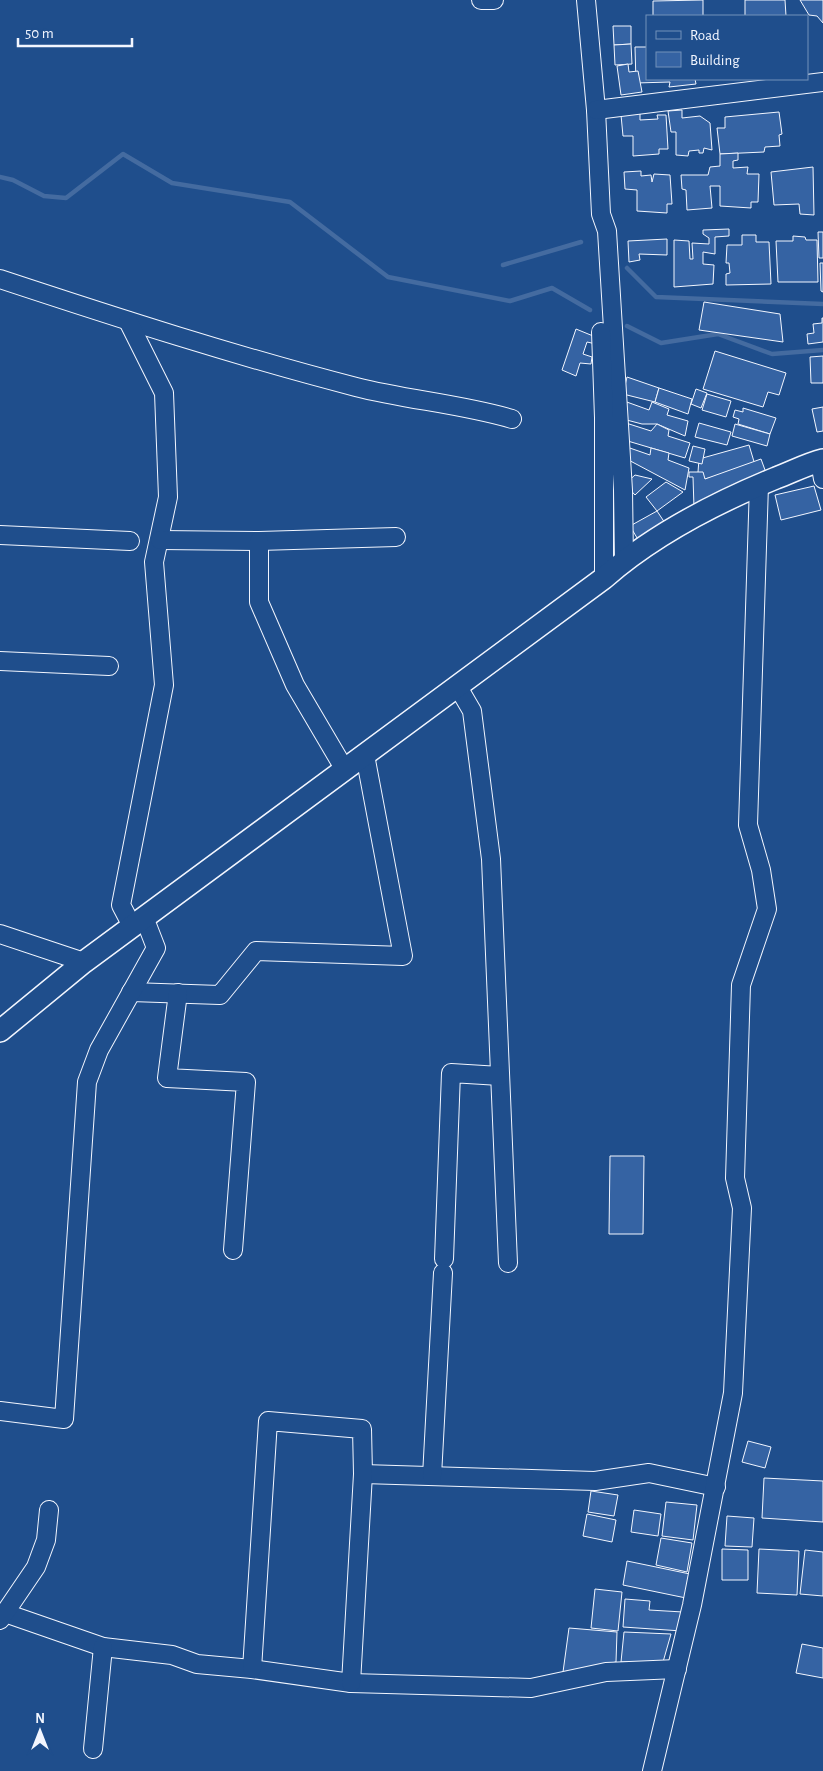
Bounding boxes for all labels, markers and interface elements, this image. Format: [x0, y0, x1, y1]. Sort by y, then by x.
scale bar [18, 15, 131, 47]
legend [646, 15, 808, 80]
text: 50 m [25, 26, 54, 41]
text: Road [690, 28, 720, 43]
text: Building [690, 53, 740, 68]
north arrow [15, 1706, 65, 1756]
text: N [35, 1712, 45, 1726]

